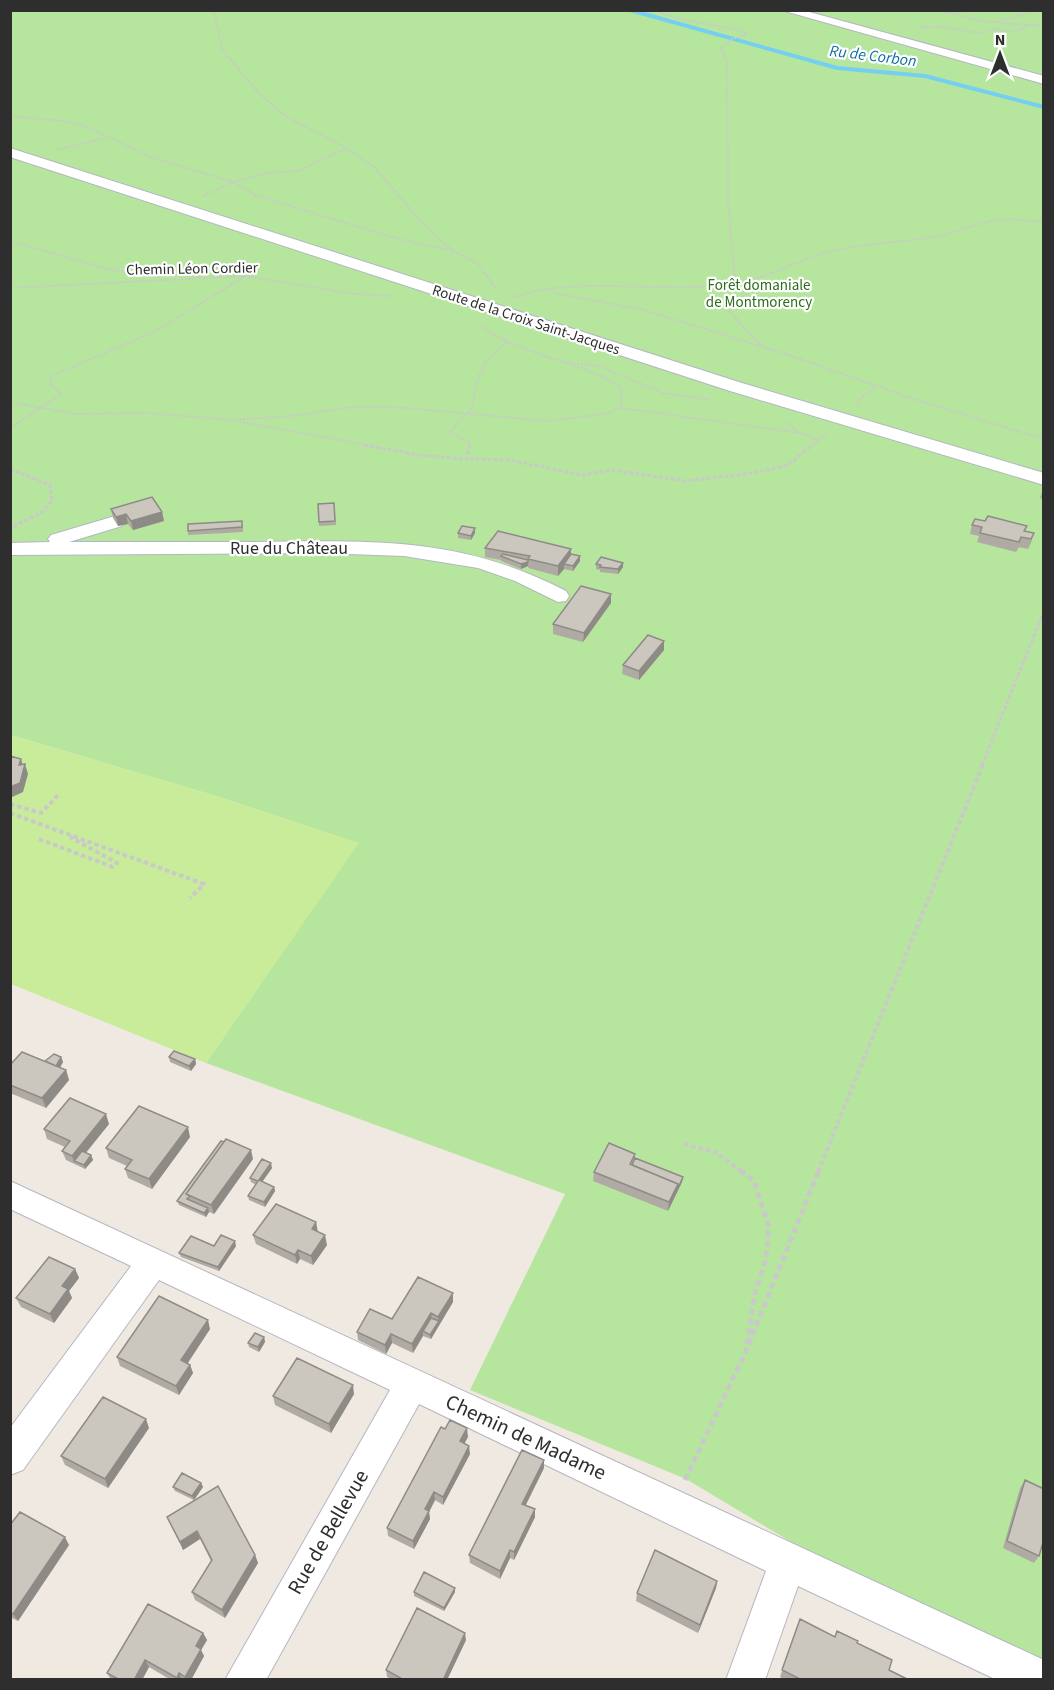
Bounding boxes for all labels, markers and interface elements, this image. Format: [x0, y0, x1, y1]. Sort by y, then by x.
north arrow [970, 24, 1030, 84]
text: N [995, 29, 1005, 51]
water label: Ru de Corbon [828, 40, 918, 72]
street label: Chemin Léon Cordier [126, 257, 259, 281]
park label: Forêt domaniale de Montmorency [706, 275, 812, 313]
street label: Route de la Croix Saint-Jacques [429, 280, 623, 360]
street label: Rue du Château [230, 536, 348, 561]
street label: Chemin de Madame [441, 1387, 611, 1487]
street label: Rue de Bellevue [280, 1464, 376, 1600]

